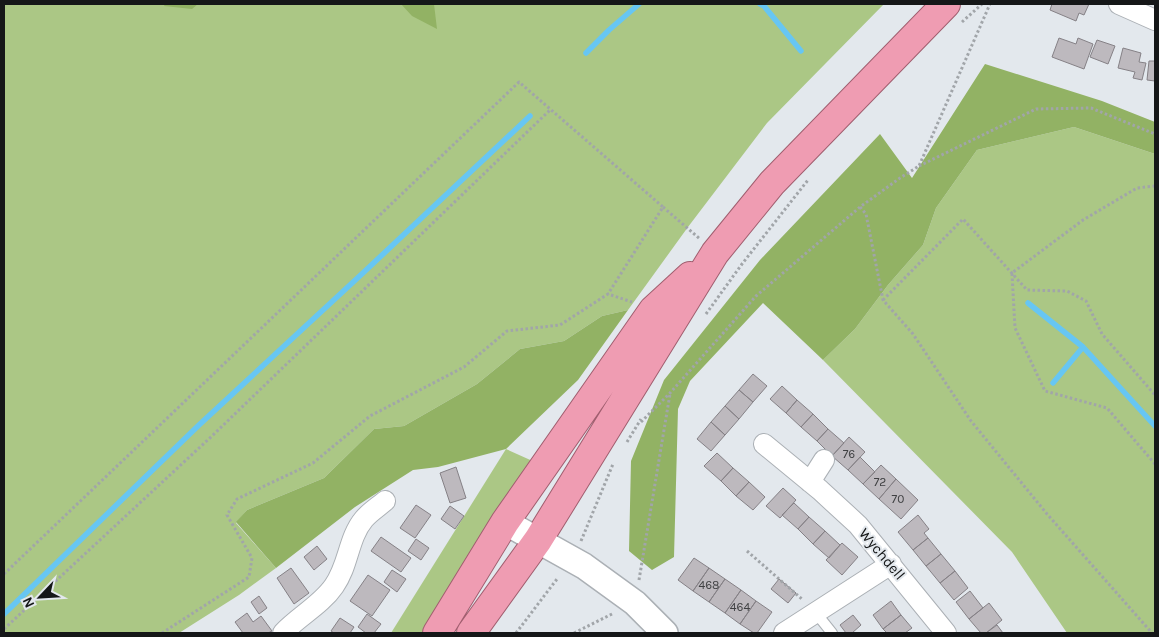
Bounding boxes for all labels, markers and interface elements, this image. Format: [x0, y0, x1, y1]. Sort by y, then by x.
house number: 76 [843, 447, 855, 461]
house number: 72 [874, 475, 886, 489]
house number: 70 [892, 492, 904, 506]
street label: Wychdell [855, 524, 909, 584]
north arrow [15, 572, 65, 622]
house number: 468 [699, 578, 719, 592]
text: N [19, 594, 38, 610]
house number: 464 [730, 600, 750, 614]

